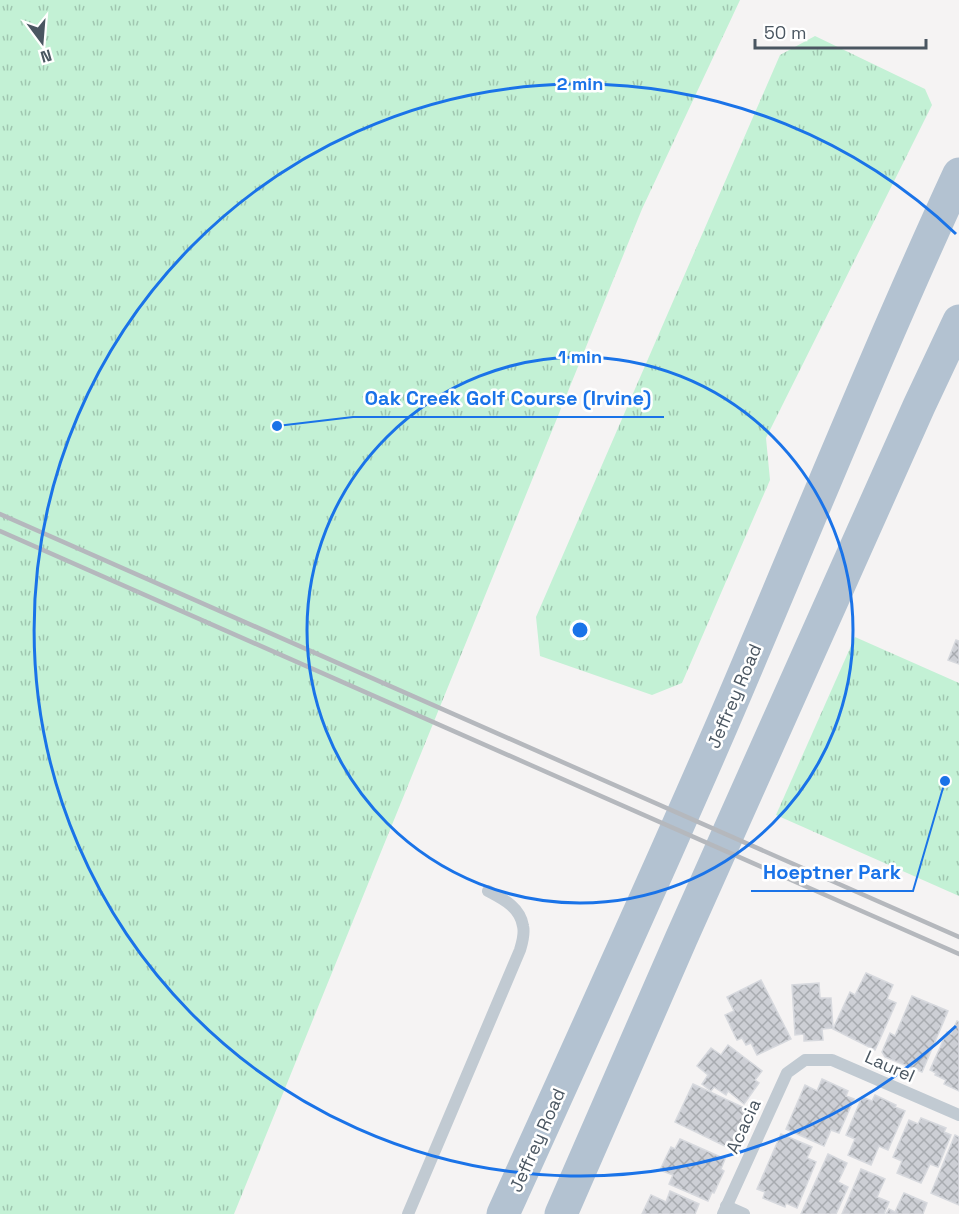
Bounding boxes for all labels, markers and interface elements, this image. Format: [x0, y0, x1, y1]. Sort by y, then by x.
north arrow [12, 12, 72, 72]
scale bar [755, 12, 926, 50]
text: 50 m [764, 21, 806, 44]
text: N [38, 44, 54, 68]
text: 2 min [557, 72, 603, 95]
text: 1 min [558, 345, 602, 368]
callout: Oak Creek Golf Course (Irvine) [353, 379, 664, 417]
text: Oak Creek Golf Course (Irvine) [365, 385, 651, 411]
centre of rings [570, 620, 590, 640]
street label: Jeffrey Road [702, 640, 766, 752]
callout: Hoeptner Park [751, 853, 913, 891]
text: Hoeptner Park [763, 859, 901, 885]
street label: Laurel [861, 1045, 919, 1087]
street label: Jeffrey Road [504, 1085, 570, 1195]
street label: Acacia [720, 1095, 766, 1157]

